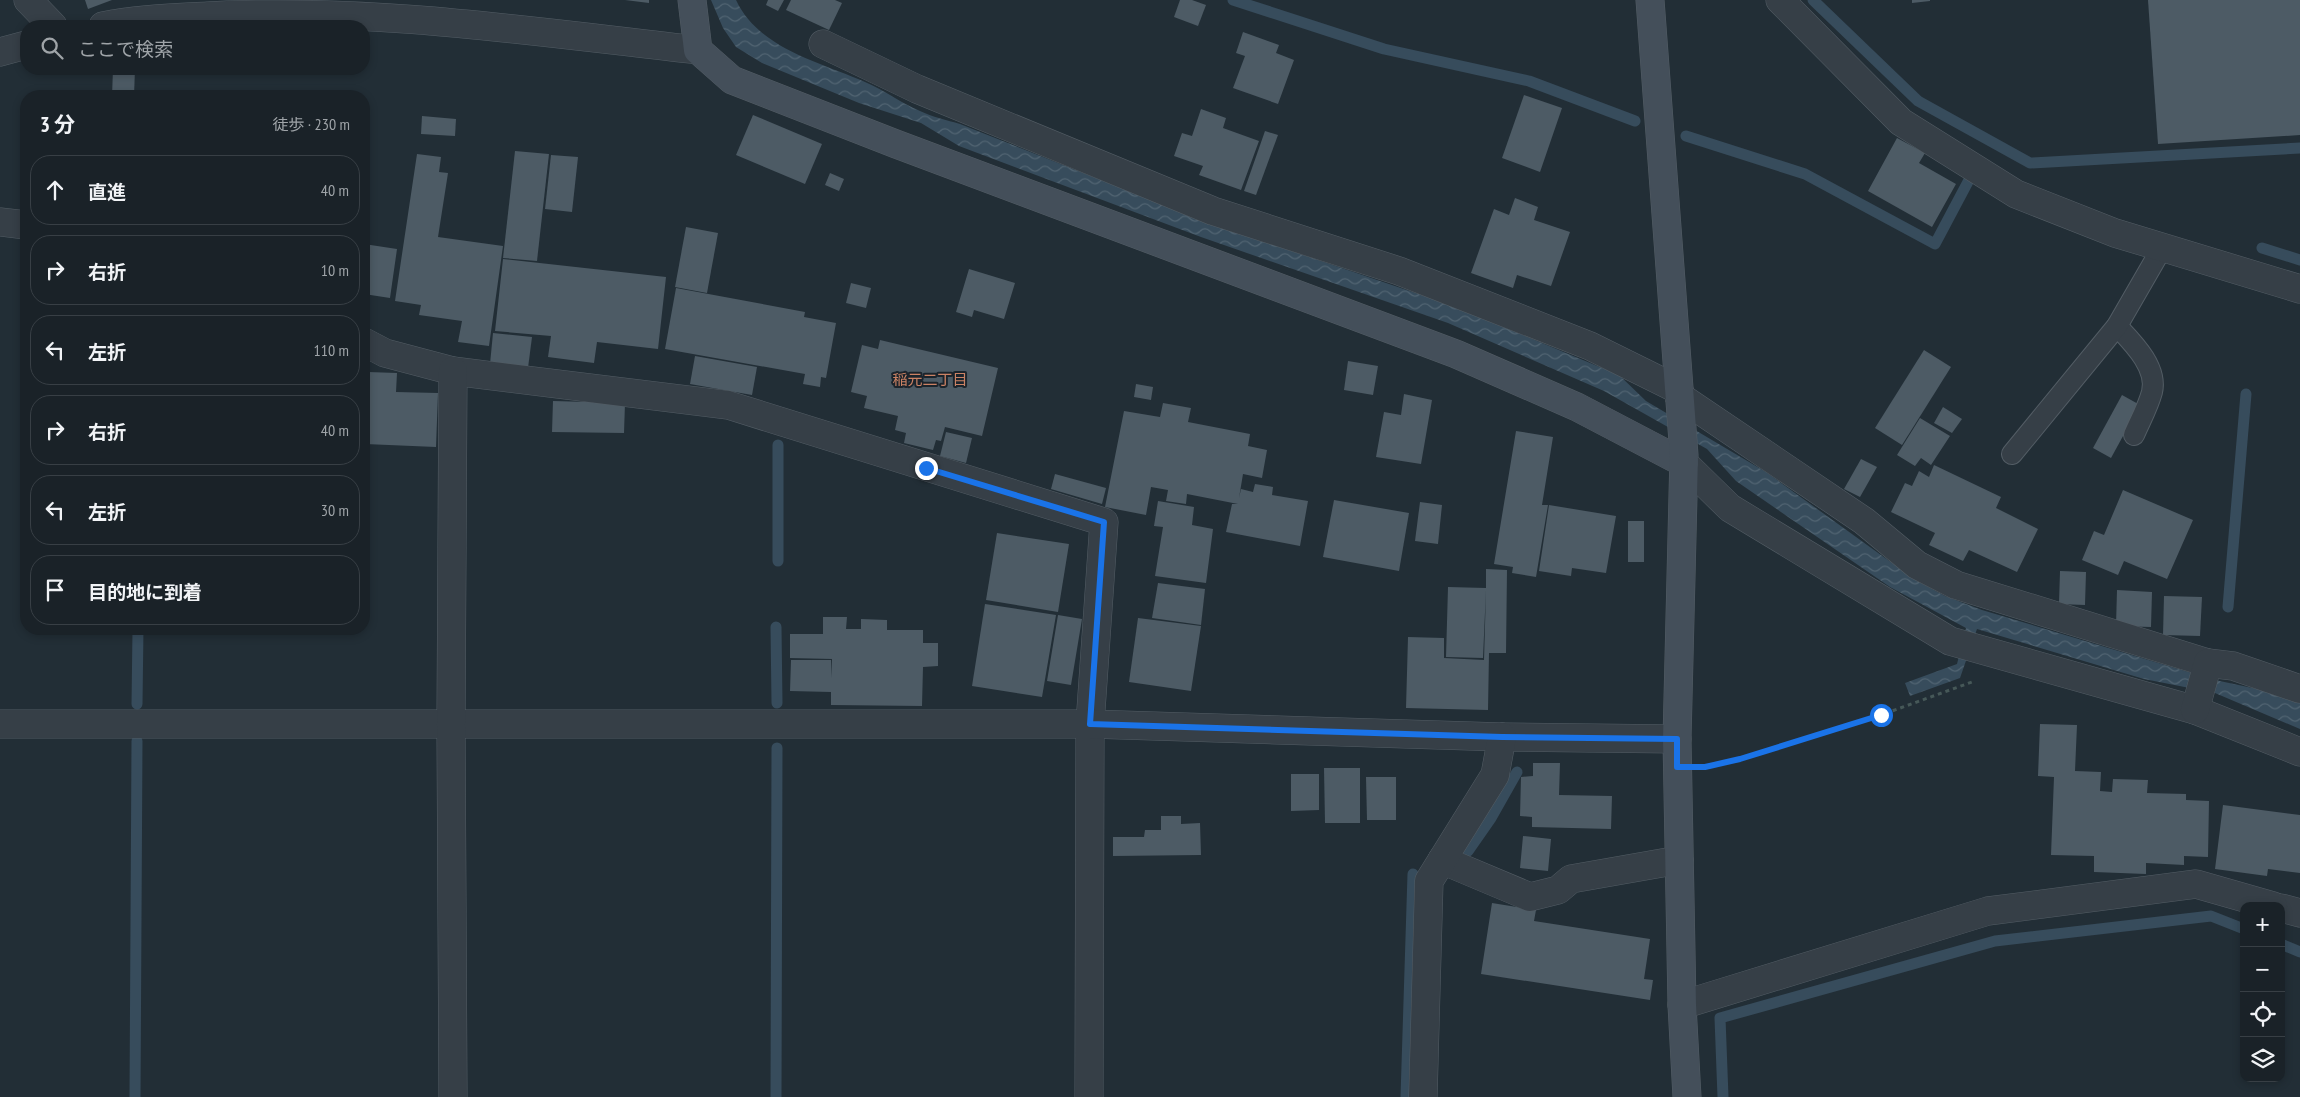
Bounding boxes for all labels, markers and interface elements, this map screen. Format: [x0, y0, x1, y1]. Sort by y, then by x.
search box [20, 20, 370, 75]
icon: search [38, 34, 66, 62]
text: ここで検索 [78, 37, 173, 61]
text: 3 分 [40, 111, 75, 138]
text: 徒歩 · 230 m [272, 114, 350, 134]
icon: ahead [41, 176, 69, 204]
text: 直進 [88, 180, 126, 204]
text: 40 m [321, 180, 349, 200]
icon: right [41, 256, 69, 284]
text: 右折 [88, 260, 126, 284]
text: 10 m [321, 260, 349, 280]
icon: left [41, 336, 69, 364]
text: 左折 [88, 340, 126, 364]
text: 110 m [314, 340, 349, 360]
district label: 稲元二丁目 [892, 370, 968, 389]
icon: right [41, 416, 69, 444]
text: 右折 [88, 420, 126, 444]
text: 40 m [321, 420, 349, 440]
route end [915, 457, 938, 480]
icon: left [41, 496, 69, 524]
text: 左折 [88, 500, 126, 524]
text: 30 m [321, 500, 349, 520]
icon: arrive [41, 576, 69, 604]
text: 目的地に到着 [88, 580, 202, 604]
route start [1870, 704, 1893, 727]
map controls [2240, 902, 2285, 1082]
button: + [2240, 902, 2285, 947]
button: − [2240, 947, 2285, 992]
button: locate [2240, 992, 2285, 1037]
button: layers [2240, 1037, 2285, 1082]

